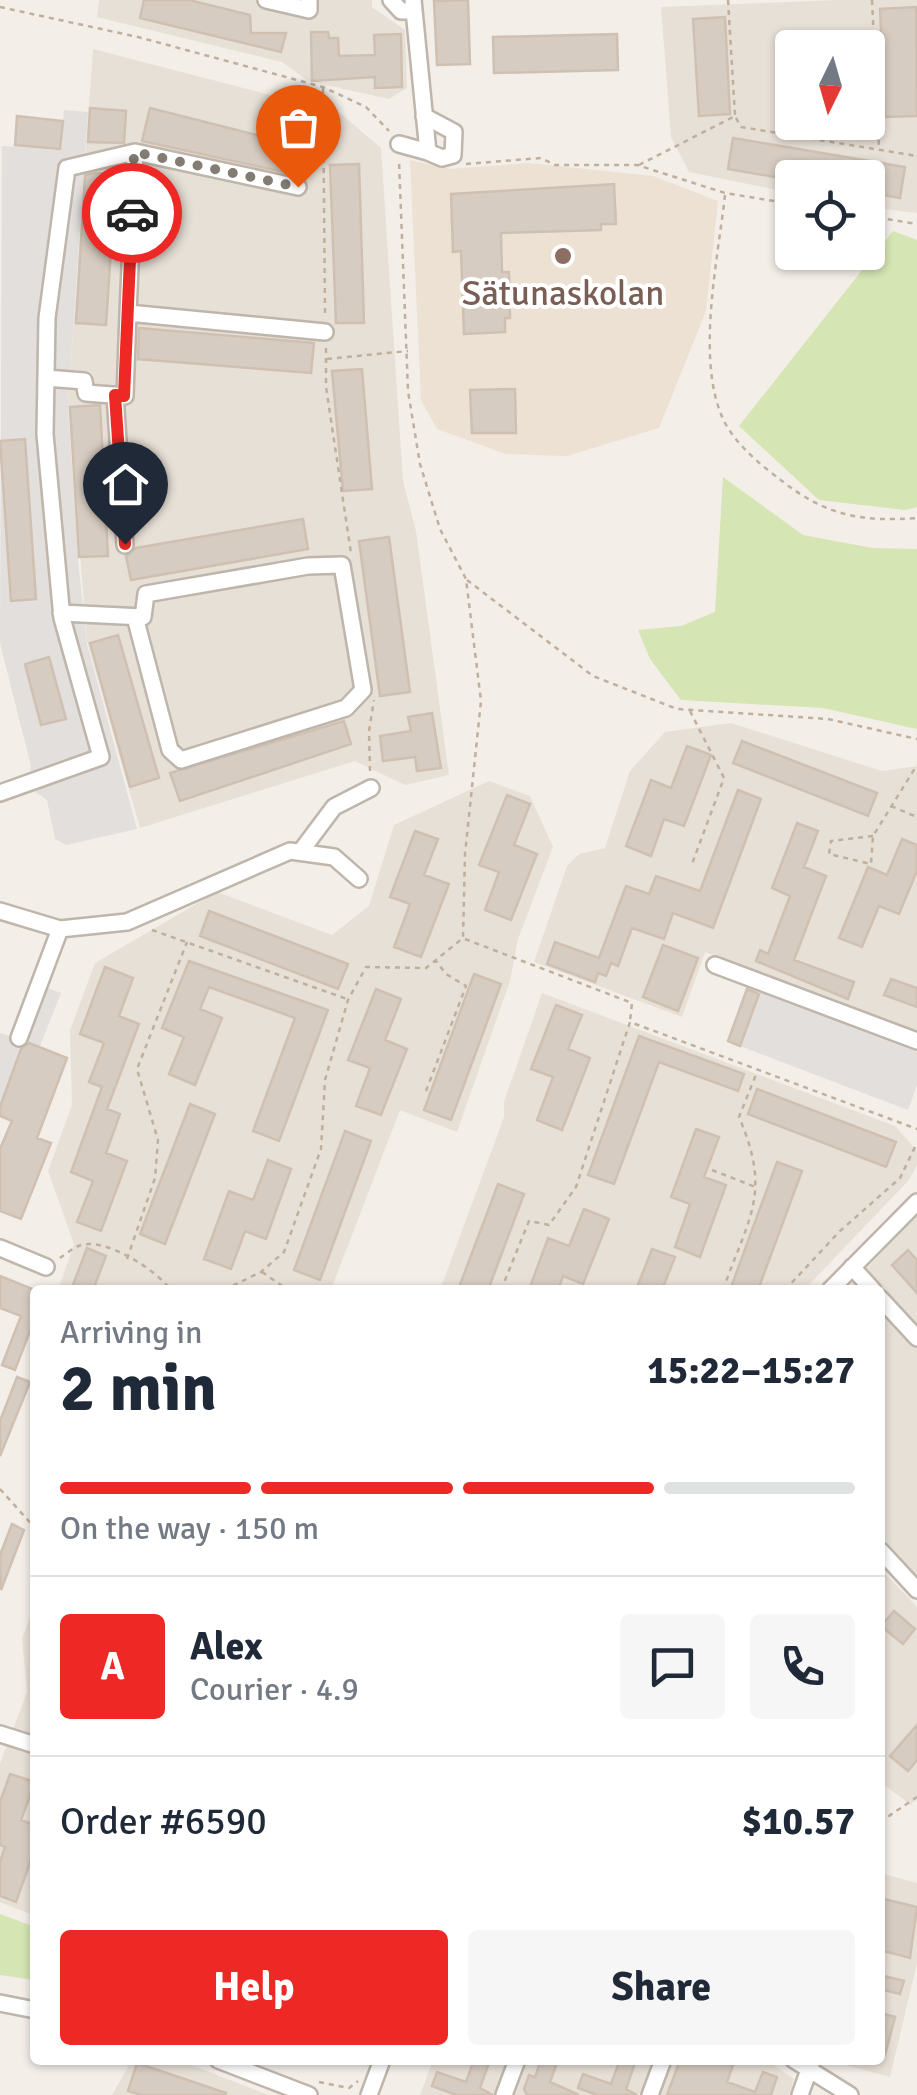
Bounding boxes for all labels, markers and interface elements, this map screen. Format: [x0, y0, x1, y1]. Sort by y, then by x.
north arrow [775, 30, 885, 140]
map controls [775, 30, 885, 270]
pin [256, 85, 341, 188]
icon: bag [271, 100, 326, 155]
button: locate [775, 160, 885, 270]
courier [82, 163, 182, 263]
icon: car [105, 186, 160, 241]
marker: Sätunaskolan [552, 245, 574, 267]
place label: Sätunaskolan [462, 272, 664, 315]
pin [83, 442, 168, 545]
icon: home [98, 457, 153, 512]
text: Arriving in [60, 1313, 202, 1352]
text: 15:22–15:27 [647, 1347, 855, 1394]
text: 2 min [60, 1349, 217, 1429]
text: On the way · 150 m [60, 1509, 319, 1548]
button: chat [620, 1614, 725, 1719]
button: phone [750, 1614, 855, 1719]
text: Alex [190, 1623, 263, 1670]
text: A [100, 1643, 125, 1690]
text: Courier · 4.9 [190, 1670, 359, 1709]
text: Order #6590 [60, 1798, 267, 1845]
text: $10.57 [742, 1798, 855, 1845]
button: Help [60, 1930, 448, 2045]
button: Share [468, 1930, 855, 2045]

